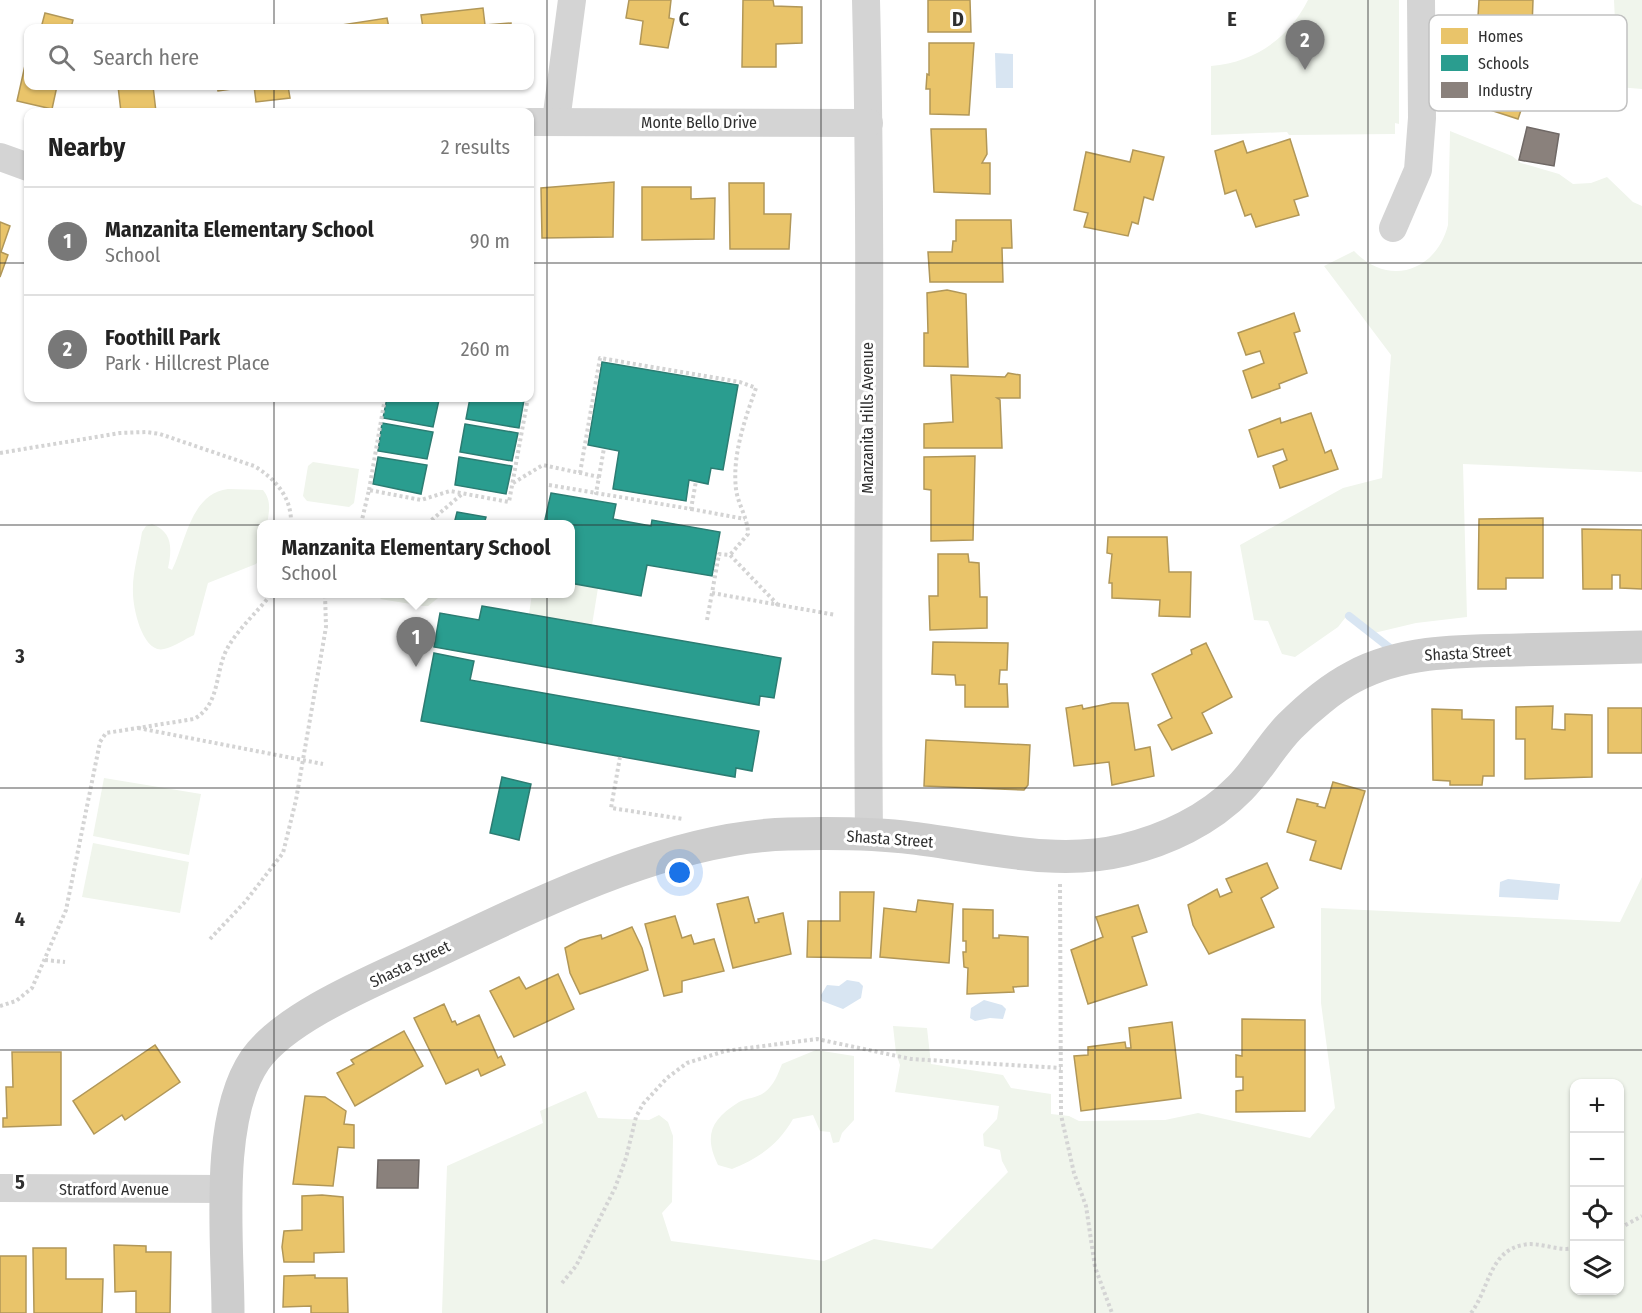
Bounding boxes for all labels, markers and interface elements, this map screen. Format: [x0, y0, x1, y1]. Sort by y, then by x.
text: C [679, 7, 690, 31]
text: D [952, 7, 964, 31]
text: E [1227, 7, 1237, 31]
legend [1429, 15, 1627, 111]
pin: 2 [1286, 20, 1324, 70]
search box [24, 24, 534, 90]
text: Homes [1478, 27, 1523, 46]
icon: search [45, 41, 78, 74]
text: Search here [93, 44, 199, 71]
text: Schools [1478, 54, 1529, 73]
text: Industry [1478, 81, 1533, 100]
street label: Monte Bello Drive [641, 113, 757, 132]
text: Nearby [48, 132, 125, 163]
text: 2 results [441, 135, 510, 159]
text: Manzanita Elementary School [105, 216, 374, 243]
text: 1 [63, 229, 72, 253]
text: 90 m [470, 229, 510, 253]
text: School [105, 243, 160, 267]
text: Foothill Park [105, 324, 220, 351]
text: 2 [63, 337, 72, 361]
text: 260 m [461, 337, 510, 361]
street label: Manzanita Hills Avenue [858, 342, 877, 494]
text: Park · Hillcrest Place [105, 351, 270, 375]
popup [257, 520, 575, 598]
text: Manzanita Elementary School [282, 534, 550, 561]
text: School [282, 561, 337, 585]
pin: 1 [396, 618, 436, 667]
street label: Shasta Street [1424, 641, 1513, 665]
text: 3 [14, 644, 25, 668]
street label: Shasta Street [846, 826, 935, 852]
your location [665, 858, 694, 887]
text: 4 [15, 907, 25, 931]
street label: Shasta Street [367, 936, 454, 992]
map controls [1570, 1079, 1624, 1295]
button: + [1570, 1079, 1624, 1133]
button: − [1570, 1133, 1624, 1187]
text: 5 [15, 1170, 25, 1194]
street label: Stratford Avenue [59, 1180, 169, 1199]
button: locate [1570, 1187, 1624, 1241]
button: layers [1570, 1241, 1624, 1295]

